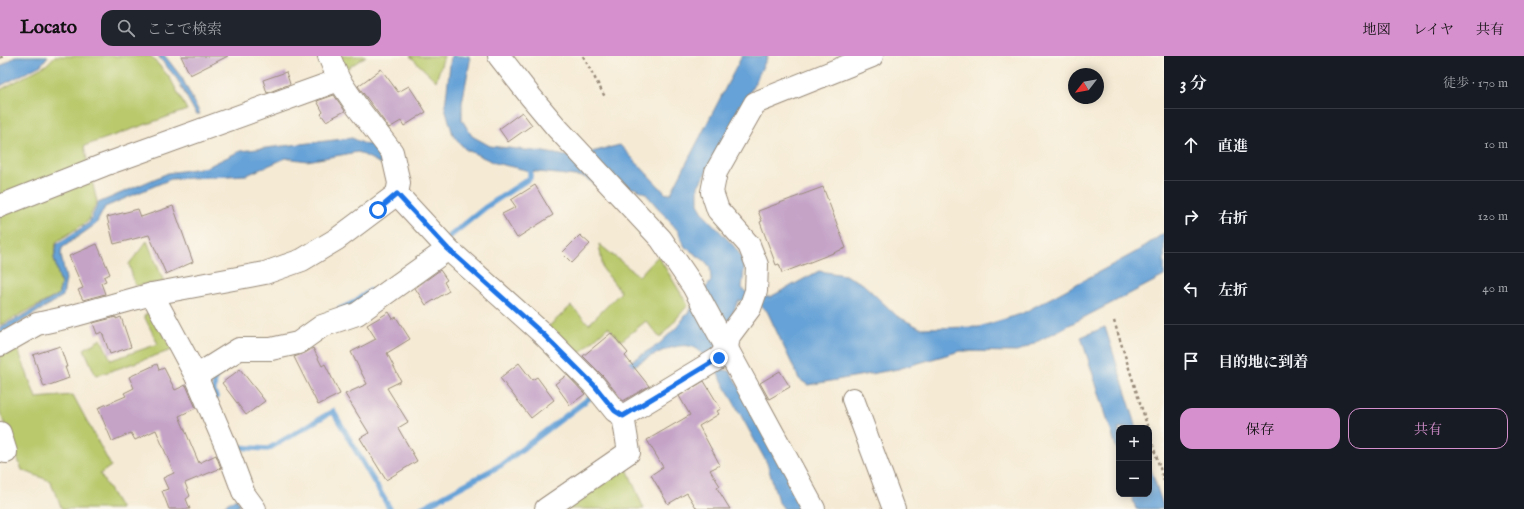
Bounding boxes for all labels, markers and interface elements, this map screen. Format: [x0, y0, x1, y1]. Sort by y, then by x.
search box [101, 10, 381, 46]
text: Locato [20, 16, 77, 40]
icon: search [115, 17, 137, 39]
text: ここで検索 [147, 20, 222, 39]
text: 地図 [1363, 21, 1391, 39]
text: レイヤ [1413, 21, 1454, 39]
text: 共有 [1476, 21, 1504, 39]
north arrow [1068, 68, 1104, 104]
text: 3 分 [1180, 74, 1207, 95]
text: 徒歩 · 170 m [1443, 75, 1508, 92]
icon: ahead [1180, 134, 1202, 156]
text: 10 m [1484, 136, 1508, 153]
text: 直進 [1218, 137, 1248, 156]
route start [369, 201, 387, 219]
icon: right [1180, 206, 1202, 228]
text: 120 m [1478, 208, 1508, 225]
text: 右折 [1218, 209, 1248, 228]
icon: left [1180, 278, 1202, 300]
text: 40 m [1482, 280, 1508, 297]
text: 左折 [1218, 281, 1248, 300]
route end [710, 349, 728, 367]
icon: arrive [1180, 350, 1202, 372]
text: 目的地に到着 [1218, 353, 1308, 372]
button: 保存 [1180, 408, 1340, 449]
button: 共有 [1348, 408, 1508, 449]
map controls [1116, 425, 1152, 497]
button: + [1116, 425, 1152, 461]
button: − [1116, 461, 1152, 497]

